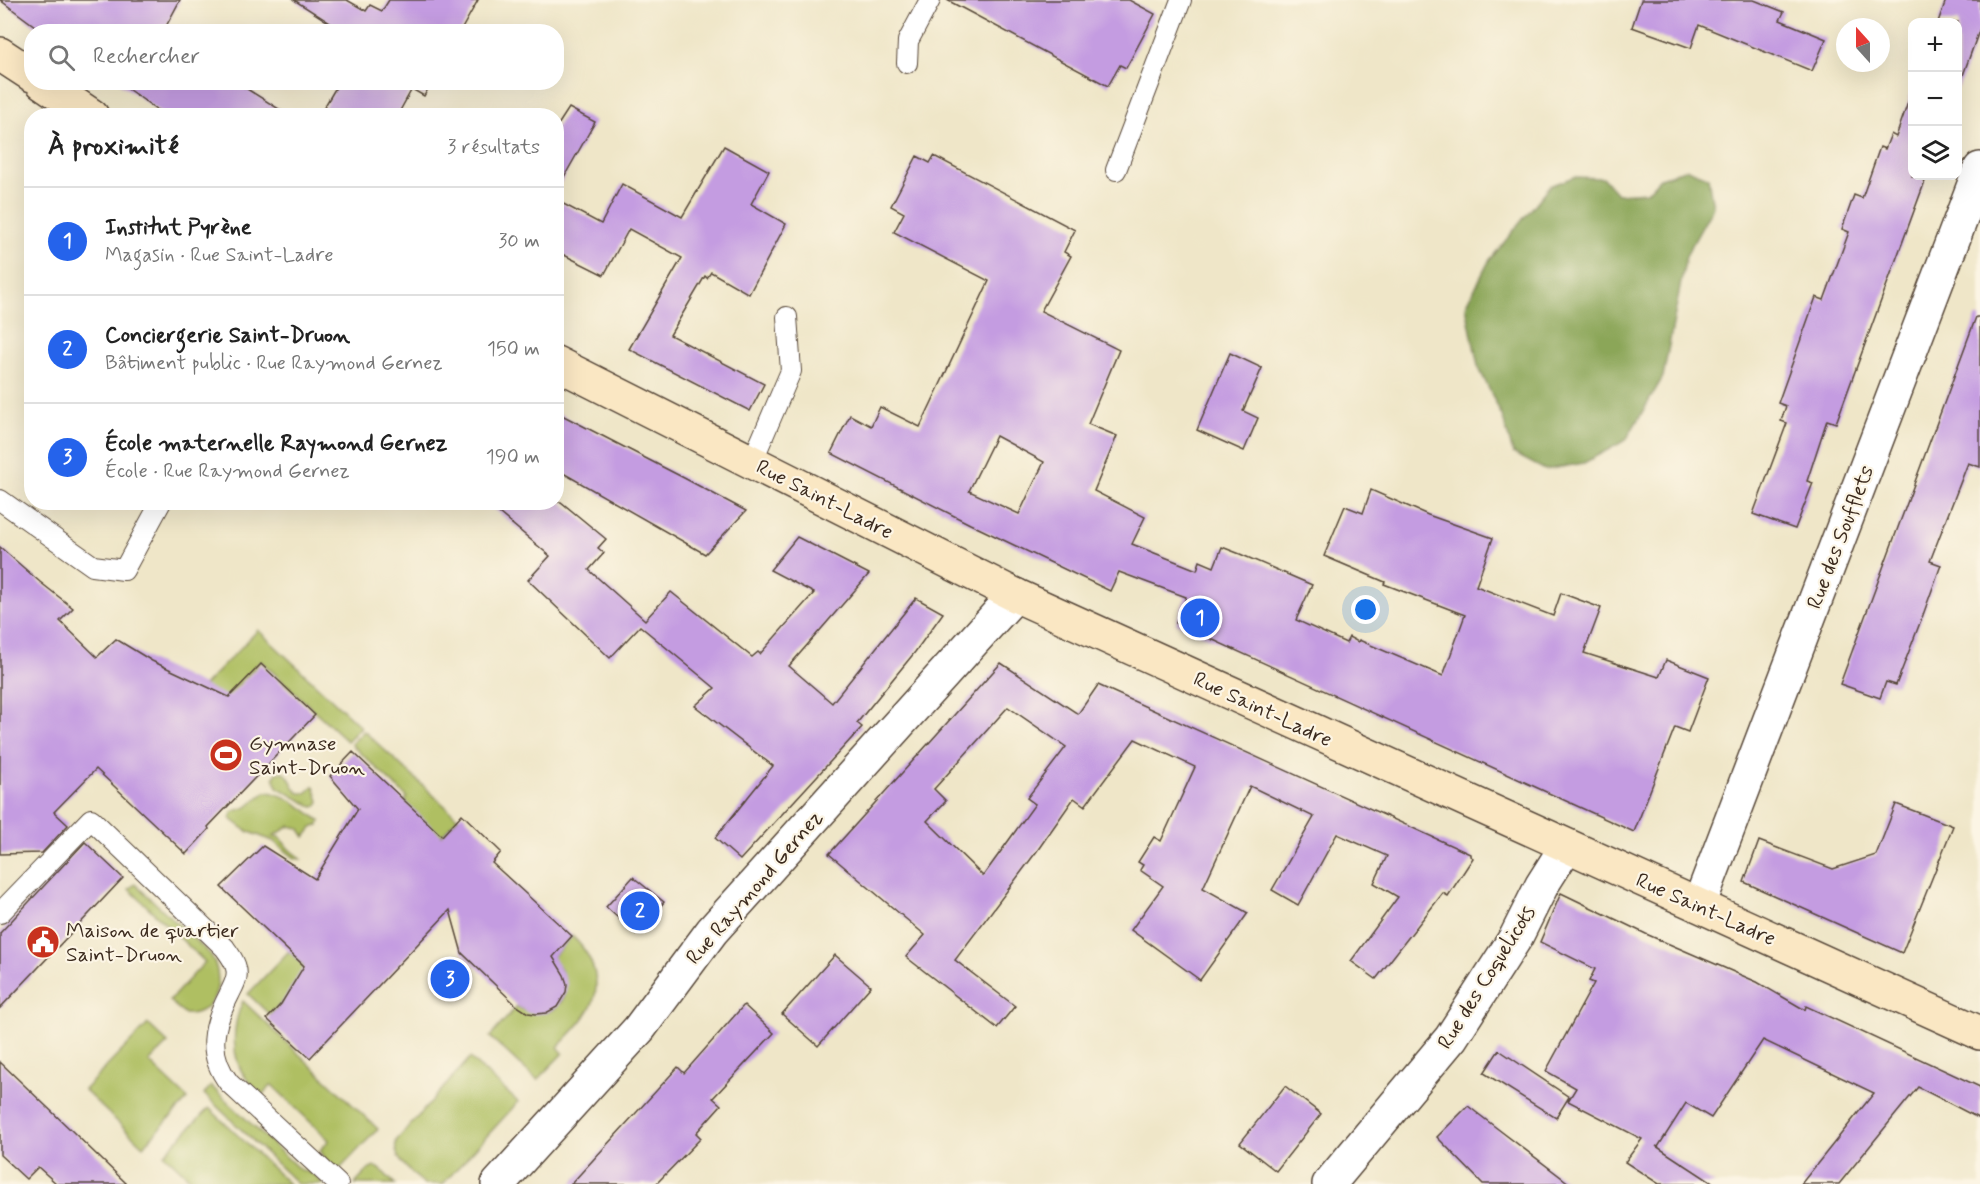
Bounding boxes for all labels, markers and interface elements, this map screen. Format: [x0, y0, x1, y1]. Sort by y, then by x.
north arrow [1836, 18, 1890, 72]
map controls [1908, 18, 1962, 180]
button: + [1908, 18, 1962, 72]
search box [24, 24, 564, 90]
icon: search [45, 41, 78, 74]
text: Rechercher [93, 43, 200, 71]
button: − [1908, 72, 1962, 126]
button: layers [1908, 126, 1962, 180]
text: À proximité [48, 130, 179, 164]
text: 3 résultats [447, 134, 540, 161]
text: Institut Pyrène [105, 214, 252, 242]
text: 1 [63, 228, 72, 255]
text: 30 m [498, 228, 540, 255]
text: Magasin · Rue Saint-Ladre [105, 242, 333, 269]
text: Conciergerie Saint-Druon [105, 322, 350, 350]
text: 2 [63, 336, 72, 363]
text: 150 m [487, 336, 540, 363]
text: Bâtiment public · Rue Raymond Gernez [105, 350, 443, 377]
text: École maternelle Raymond Gernez [105, 430, 447, 458]
text: 3 [63, 444, 72, 471]
text: 190 m [486, 444, 540, 471]
street label: Rue Saint-Ladre [751, 453, 898, 546]
text: École · Rue Raymond Gernez [105, 458, 350, 485]
street label: Rue des Soufflets [1801, 462, 1881, 613]
your location [1351, 595, 1380, 624]
pin: 1 [1180, 596, 1220, 640]
street label: Rue Saint-Ladre [1189, 665, 1337, 754]
place label: Gymnase Saint-Druon [249, 730, 365, 782]
sports icon: Gymnase Saint-Druon [208, 737, 244, 773]
street label: Rue Raymond Gernez [680, 804, 830, 971]
street label: Rue Saint-Ladre [1631, 867, 1780, 953]
pin: 2 [620, 888, 660, 934]
street label: Rue des Coquelicots [1431, 900, 1542, 1055]
place label: Maison de quartier Saint-Druon [66, 917, 239, 969]
public building icon: Maison de quartier Saint-Druon [25, 924, 61, 960]
pin: 3 [430, 956, 470, 1002]

